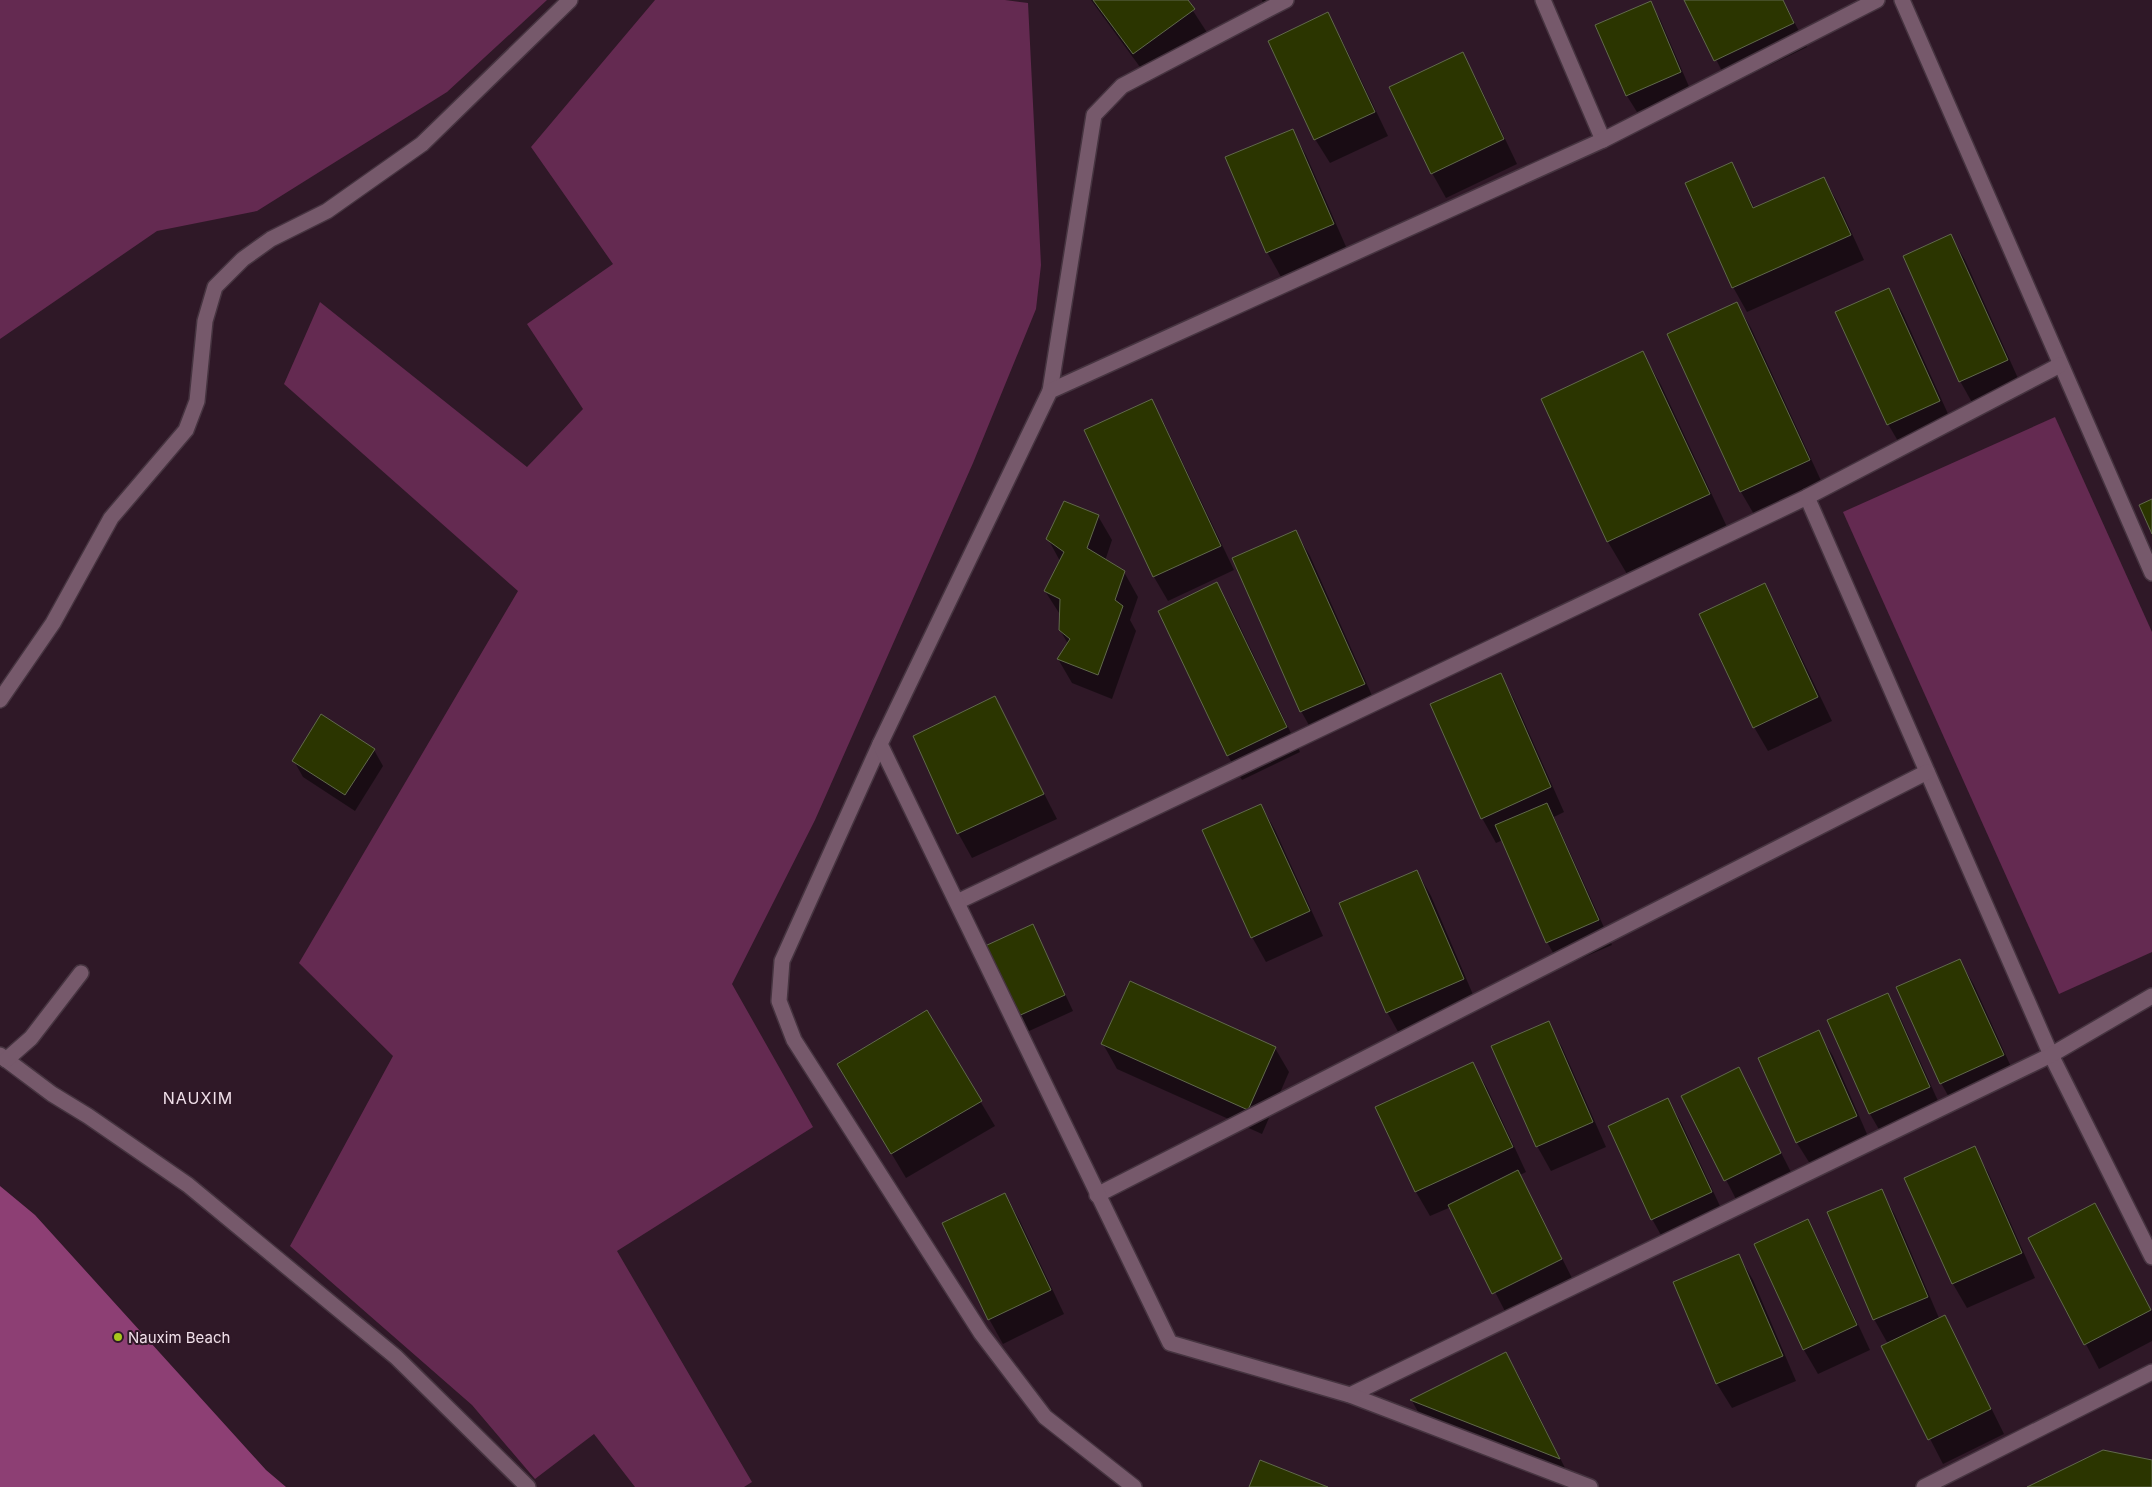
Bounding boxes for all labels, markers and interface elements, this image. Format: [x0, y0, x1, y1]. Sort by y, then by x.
district label: NAUXIM [163, 1088, 233, 1108]
place label: Nauxim Beach [128, 1328, 230, 1347]
marker: Nauxim Beach [112, 1331, 124, 1343]

